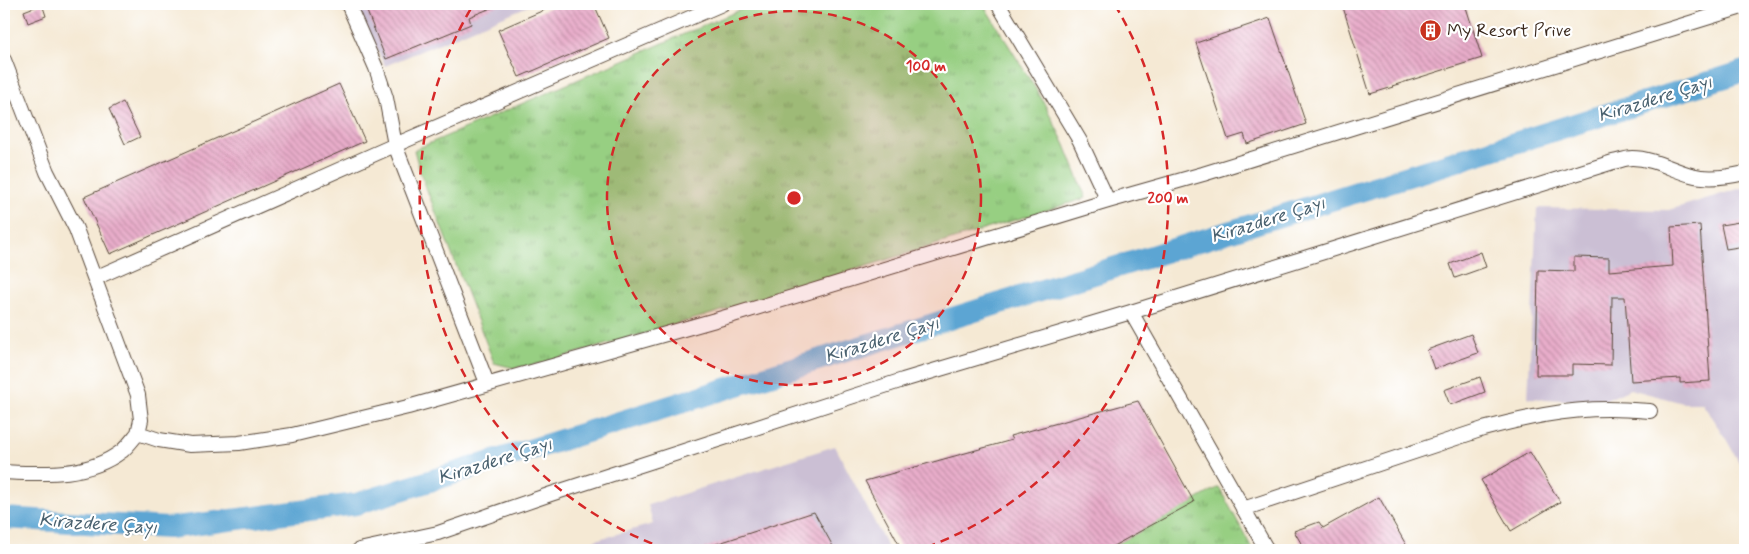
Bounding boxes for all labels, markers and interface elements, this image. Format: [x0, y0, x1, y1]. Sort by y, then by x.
building icon: My Resort Prive [1419, 19, 1443, 43]
place label: My Resort Prive [1447, 19, 1571, 43]
text: 100 m [906, 57, 946, 77]
water label: Kirazdere Çayı [1595, 70, 1716, 128]
centre of rings [785, 189, 803, 207]
text: 200 m [1148, 189, 1189, 209]
water label: Kirazdere Çayı [1208, 191, 1329, 249]
water label: Kirazdere Çayı [822, 311, 943, 369]
water label: Kirazdere Çayı [435, 432, 556, 490]
water label: Kirazdere Çayı [38, 507, 159, 541]

